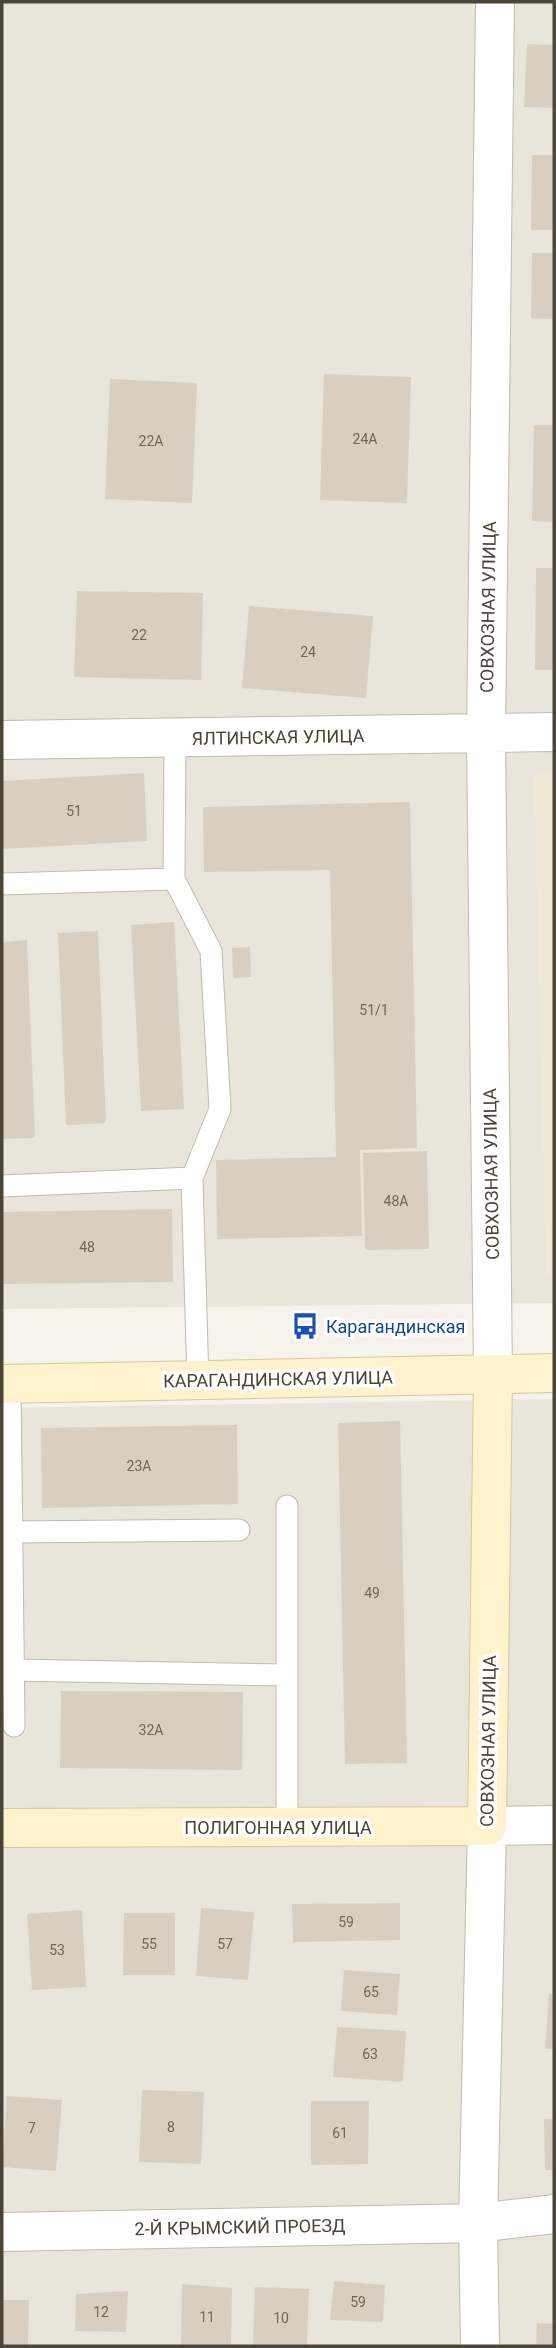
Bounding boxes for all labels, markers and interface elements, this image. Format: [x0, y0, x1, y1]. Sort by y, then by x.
house number: 24А [353, 431, 377, 447]
house number: 22А [139, 433, 163, 449]
street label: СОВХОЗНАЯ УЛИЦА [476, 521, 500, 693]
house number: 22 [131, 627, 147, 643]
house number: 24 [300, 644, 316, 660]
street label: ЯЛТИНСКАЯ УЛИЦА [191, 725, 365, 749]
house number: 51 [66, 803, 82, 819]
house number: 51/1 [359, 1002, 389, 1018]
street label: СОВХОЗНАЯ УЛИЦА [479, 1088, 503, 1260]
house number: 48А [384, 1193, 408, 1209]
house number: 48 [79, 1239, 95, 1255]
bus stop icon: Карагандинская [290, 1311, 320, 1341]
place label: Карагандинская [326, 1316, 465, 1337]
street label: КАРАГАНДИНСКАЯ УЛИЦА [163, 1366, 393, 1392]
house number: 23А [127, 1458, 151, 1474]
house number: 49 [364, 1585, 380, 1601]
street label: СОВХОЗНАЯ УЛИЦА [476, 1655, 500, 1827]
house number: 32А [139, 1722, 163, 1738]
street label: ПОЛИГОННАЯ УЛИЦА [184, 1817, 372, 1838]
house number: 59 [338, 1914, 354, 1930]
house number: 55 [141, 1936, 157, 1952]
house number: 57 [217, 1936, 233, 1952]
house number: 53 [49, 1942, 65, 1958]
house number: 65 [363, 1984, 379, 2000]
house number: 63 [362, 2046, 378, 2062]
house number: 8 [167, 2119, 175, 2135]
house number: 7 [28, 2120, 36, 2136]
house number: 61 [332, 2125, 348, 2141]
street label: 2-Й КРЫМСКИЙ ПРОЕЗД [134, 2215, 346, 2239]
house number: 59 [350, 2294, 366, 2310]
house number: 12 [93, 2304, 109, 2320]
house number: 11 [199, 2309, 215, 2325]
house number: 10 [273, 2310, 289, 2326]

